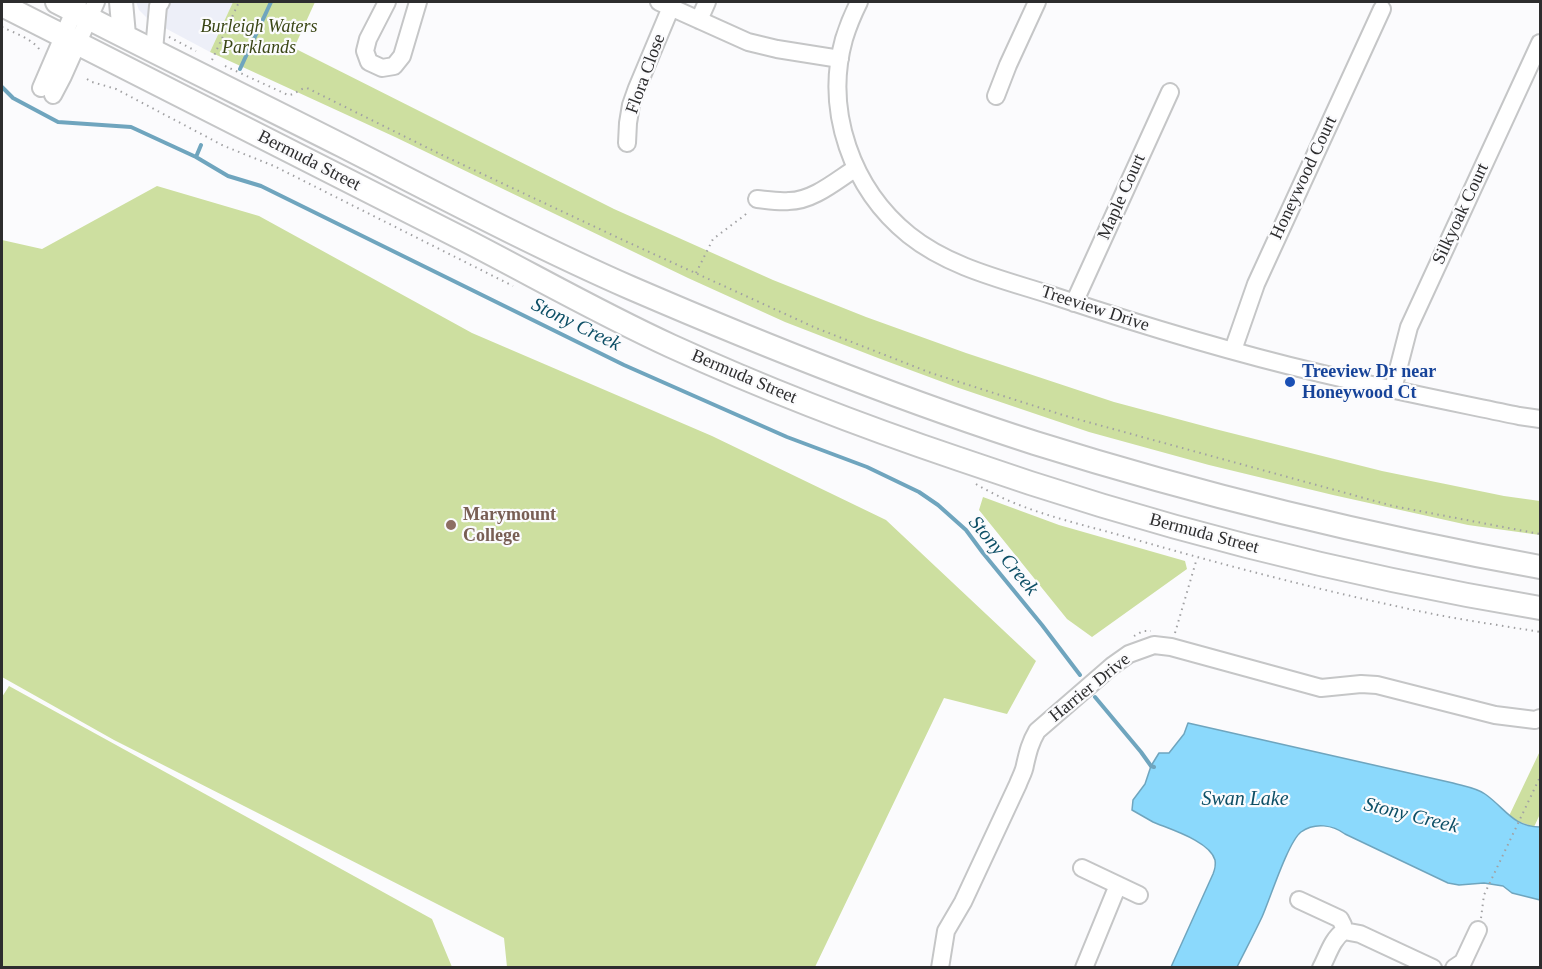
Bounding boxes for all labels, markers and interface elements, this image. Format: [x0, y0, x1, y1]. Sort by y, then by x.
park label: Burleigh Waters Parklands [201, 16, 317, 58]
street label: Flora Close [622, 31, 670, 117]
street label: Honeywood Court [1266, 113, 1342, 243]
street label: Bermuda Street [254, 126, 364, 196]
street label: Maple Court [1094, 151, 1150, 243]
street label: Silkyoak Court [1428, 160, 1494, 268]
street label: Treeview Drive [1038, 281, 1152, 337]
water label: Stony Creek [527, 293, 625, 357]
street label: Bermuda Street [688, 345, 800, 409]
place label: Treeview Dr near Honeywood Ct [1302, 361, 1436, 404]
marker: Treeview Dr near Honeywood Ct [1283, 375, 1297, 389]
place label: Marymount College [463, 504, 556, 546]
street label: Bermuda Street [1147, 509, 1261, 559]
water label: Stony Creek [963, 511, 1043, 601]
marker: Marymount College [444, 518, 458, 532]
street label: Harrier Drive [1045, 649, 1135, 727]
water label: Swan Lake [1201, 788, 1289, 812]
water label: Stony Creek [1361, 793, 1461, 839]

